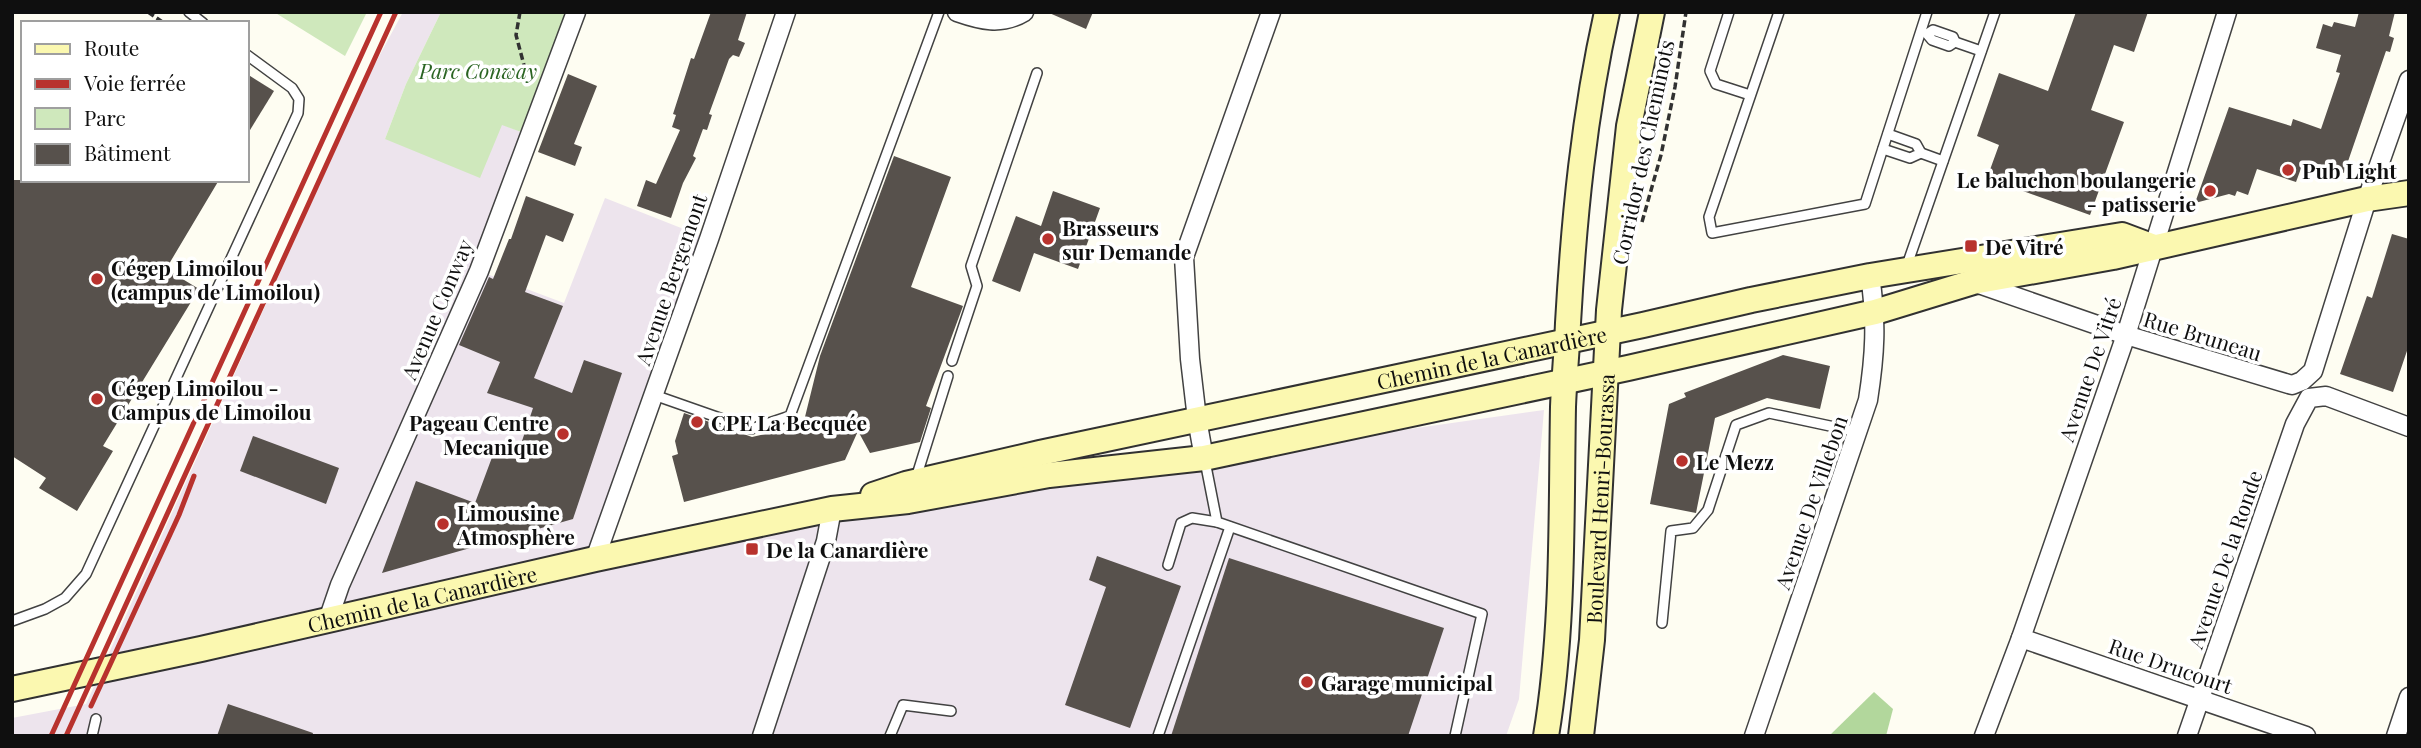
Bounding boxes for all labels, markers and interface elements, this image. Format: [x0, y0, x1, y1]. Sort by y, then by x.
legend [21, 21, 248, 182]
text: Route [84, 33, 139, 61]
street label: Corridor des Cheminots [1604, 37, 1680, 267]
park label: Parc Conway [418, 56, 537, 84]
text: Voie ferrée [83, 68, 186, 96]
text: Parc [84, 103, 126, 131]
text: Bâtiment [84, 138, 171, 166]
place label: Pub Light [2302, 156, 2397, 184]
marker: Pub Light [2280, 162, 2296, 178]
place label: Le baluchon boulangerie - patisserie [1957, 165, 2196, 217]
marker: Le baluchon boulangerie - patisserie [2202, 183, 2218, 199]
street label: Avenue Bergemont [627, 189, 713, 369]
place label: Brasseurs sur Demande [1062, 213, 1191, 265]
marker: Brasseurs sur Demande [1040, 231, 1056, 247]
place label: De Vitré [1985, 232, 2064, 260]
street label: Avenue Conway [393, 234, 478, 384]
marker: De Vitré [1963, 238, 1979, 254]
place label: Cégep Limoilou (campus de Limoilou) [111, 253, 320, 305]
marker: Cégep Limoilou (campus de Limoilou) [89, 271, 105, 287]
street label: Avenue De Vitré [2051, 293, 2127, 446]
street label: Rue Bruneau [2141, 304, 2265, 366]
street label: Chemin de la Canardière [1374, 319, 1609, 395]
street label: Boulevard Henri-Bourassa [1579, 372, 1620, 625]
place label: Cégep Limoilou - Campus de Limoilou [111, 373, 312, 425]
marker: Cégep Limoilou - Campus de Limoilou [89, 391, 105, 407]
place label: Pageau Centre Mecanique [409, 408, 549, 460]
place label: CPE La Becquée [711, 408, 867, 436]
street label: Avenue De Villebon [1767, 411, 1853, 594]
marker: CPE La Becquée [689, 414, 705, 430]
marker: Pageau Centre Mecanique [555, 426, 571, 442]
place label: Le Mezz [1696, 447, 1774, 475]
marker: Le Mezz [1674, 453, 1690, 469]
street label: Avenue De la Ronde [2180, 466, 2268, 653]
place label: Limousine Atmosphère [456, 498, 575, 550]
marker: Limousine Atmosphère [435, 516, 451, 532]
place label: De la Canardière [766, 535, 928, 563]
marker: De la Canardière [744, 541, 760, 557]
street label: Chemin de la Canardière [305, 559, 540, 638]
street label: Rue Drucourt [2105, 631, 2237, 699]
place label: Garage municipal [1321, 668, 1493, 696]
marker: Garage municipal [1299, 674, 1315, 690]

